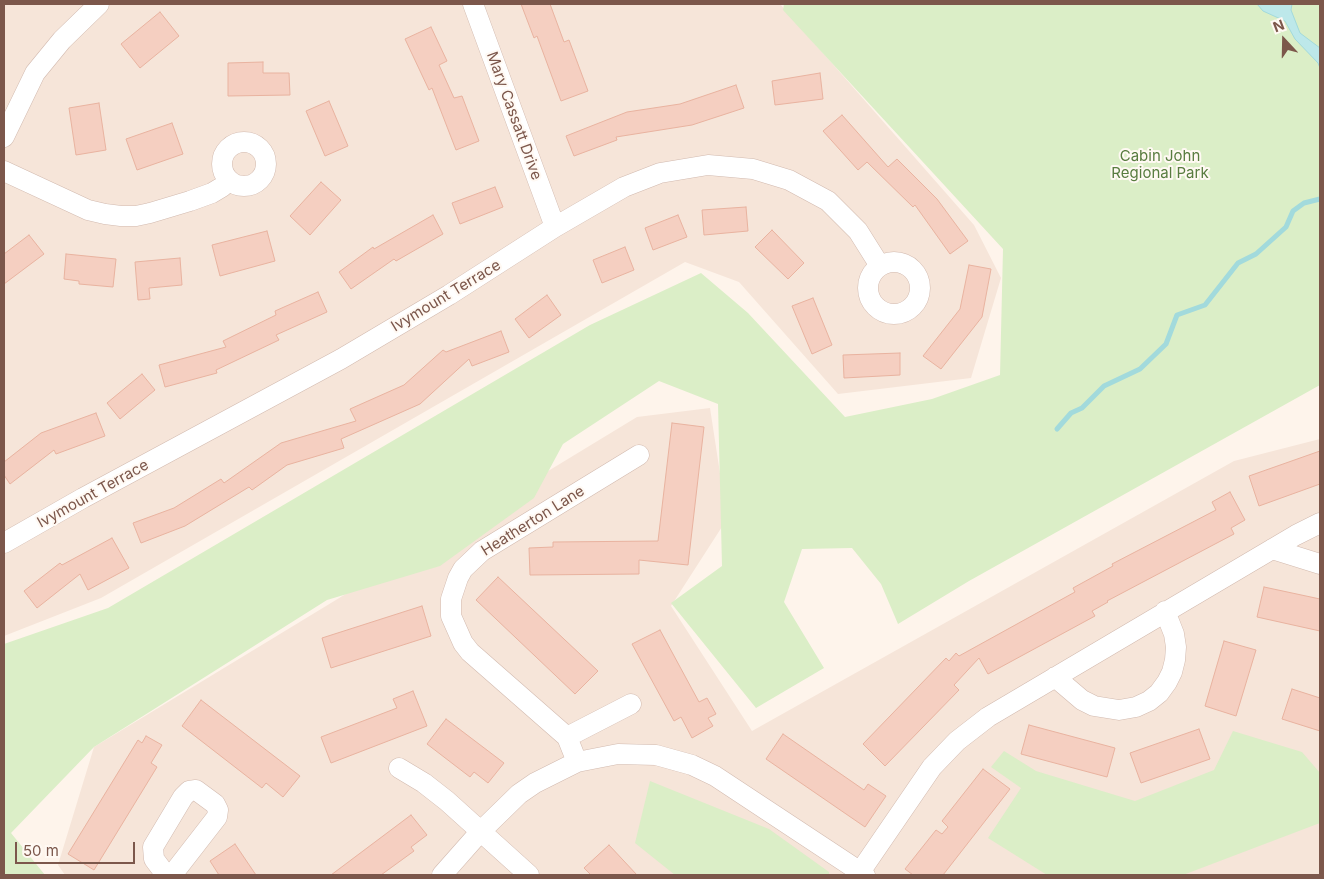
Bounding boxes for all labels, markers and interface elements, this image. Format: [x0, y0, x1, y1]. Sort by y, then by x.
north arrow [1259, 15, 1309, 65]
text: N [1270, 16, 1286, 35]
street label: Mary Cassatt Drive [482, 49, 546, 183]
park label: Cabin John Regional Park [1111, 147, 1209, 182]
street label: Ivymount Terrace [388, 256, 504, 336]
street label: Ivymount Terrace [34, 456, 152, 532]
street label: Heatherton Lane [478, 482, 588, 560]
scale bar [18, 832, 138, 864]
text: 50 m [23, 841, 59, 860]

